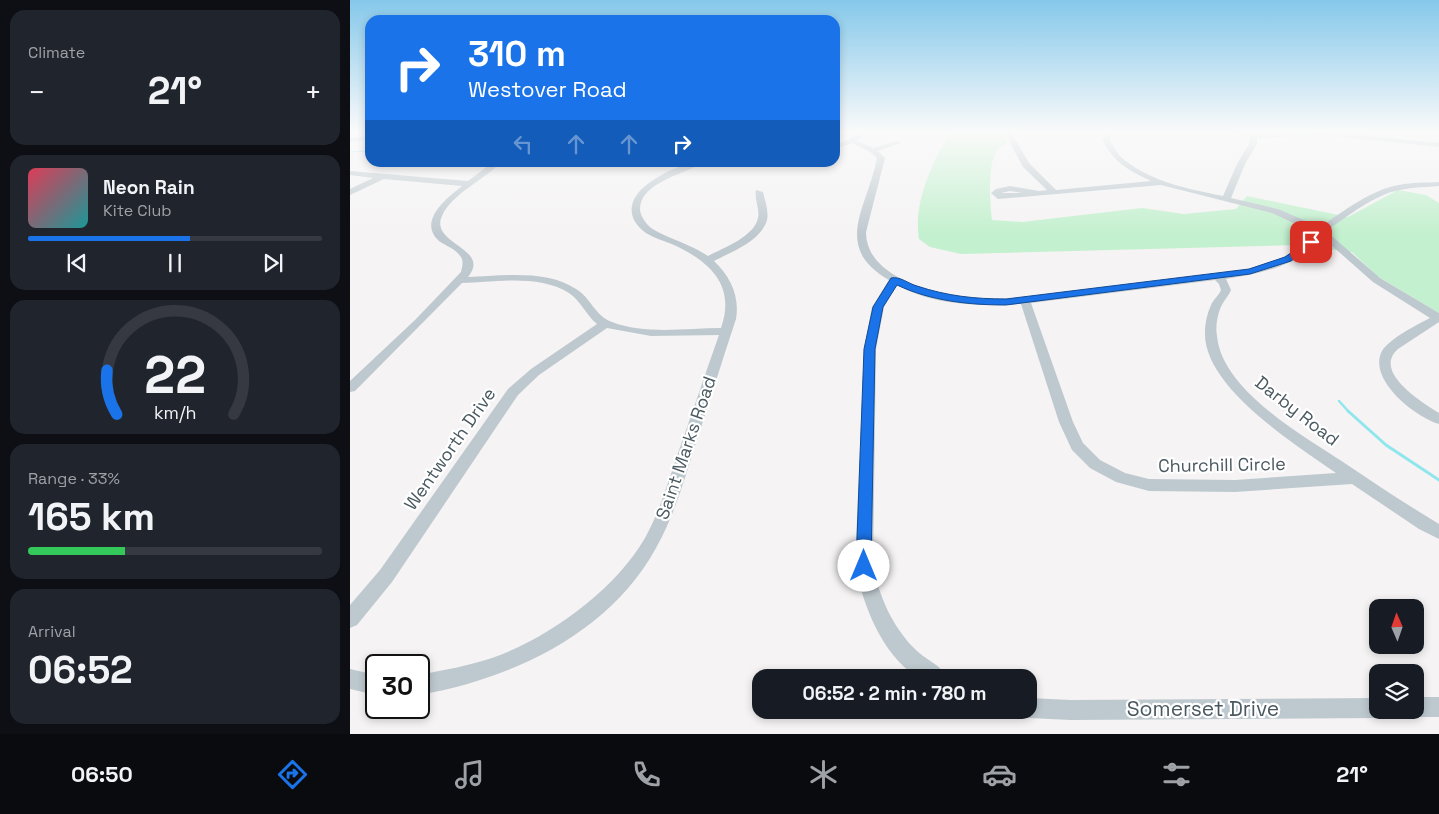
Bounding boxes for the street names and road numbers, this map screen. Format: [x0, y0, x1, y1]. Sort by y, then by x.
street label: Darby Road [1251, 371, 1344, 451]
street label: Saint Marks Road [650, 373, 721, 522]
street label: Wentworth Drive [399, 383, 500, 514]
street label: Churchill Circle [1158, 452, 1286, 477]
street label: Somerset Drive [1127, 695, 1279, 722]

